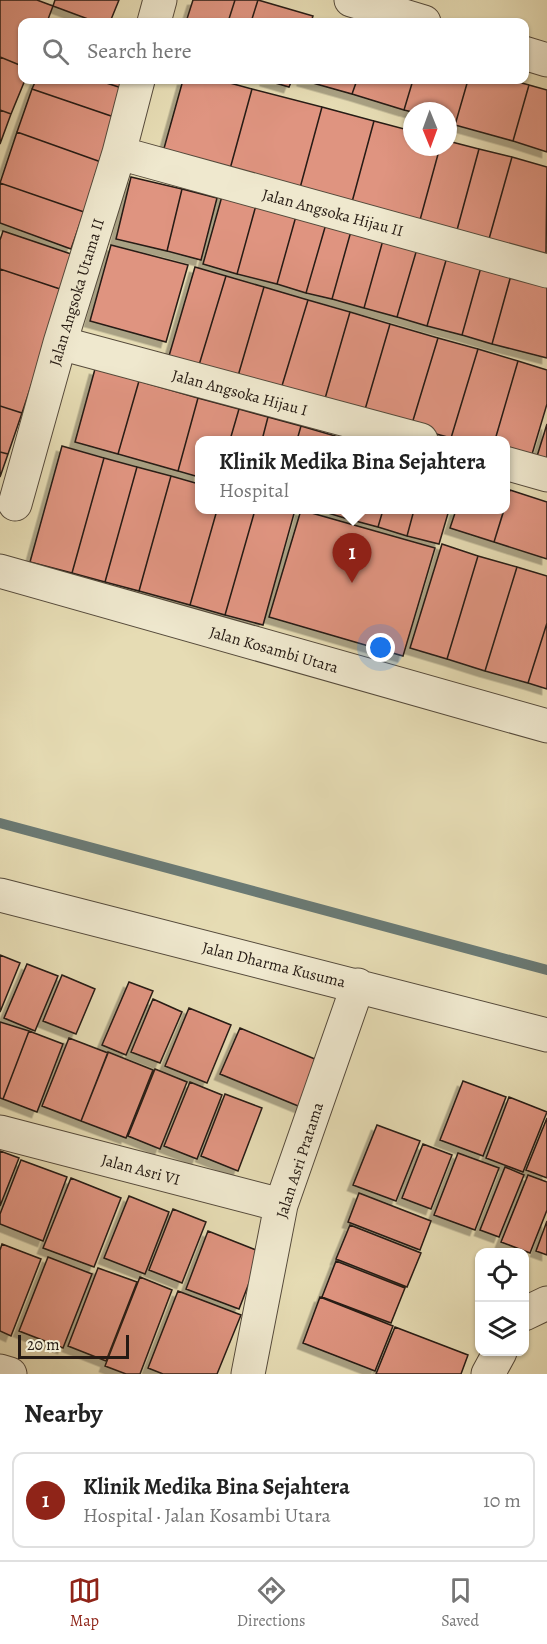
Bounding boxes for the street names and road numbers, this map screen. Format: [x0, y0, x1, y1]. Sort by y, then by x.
street label: Jalan Angsoka Hijau II [260, 184, 406, 242]
street label: Jalan Angsoka Utama II [44, 216, 110, 369]
street label: Jalan Angsoka Hijau I [170, 364, 310, 422]
street label: Jalan Kosambi Utara [207, 621, 341, 679]
street label: Jalan Dharma Kusuma [200, 937, 348, 994]
street label: Jalan Asri Pratama [271, 1099, 329, 1221]
street label: Jalan Asri VI [99, 1149, 183, 1191]

